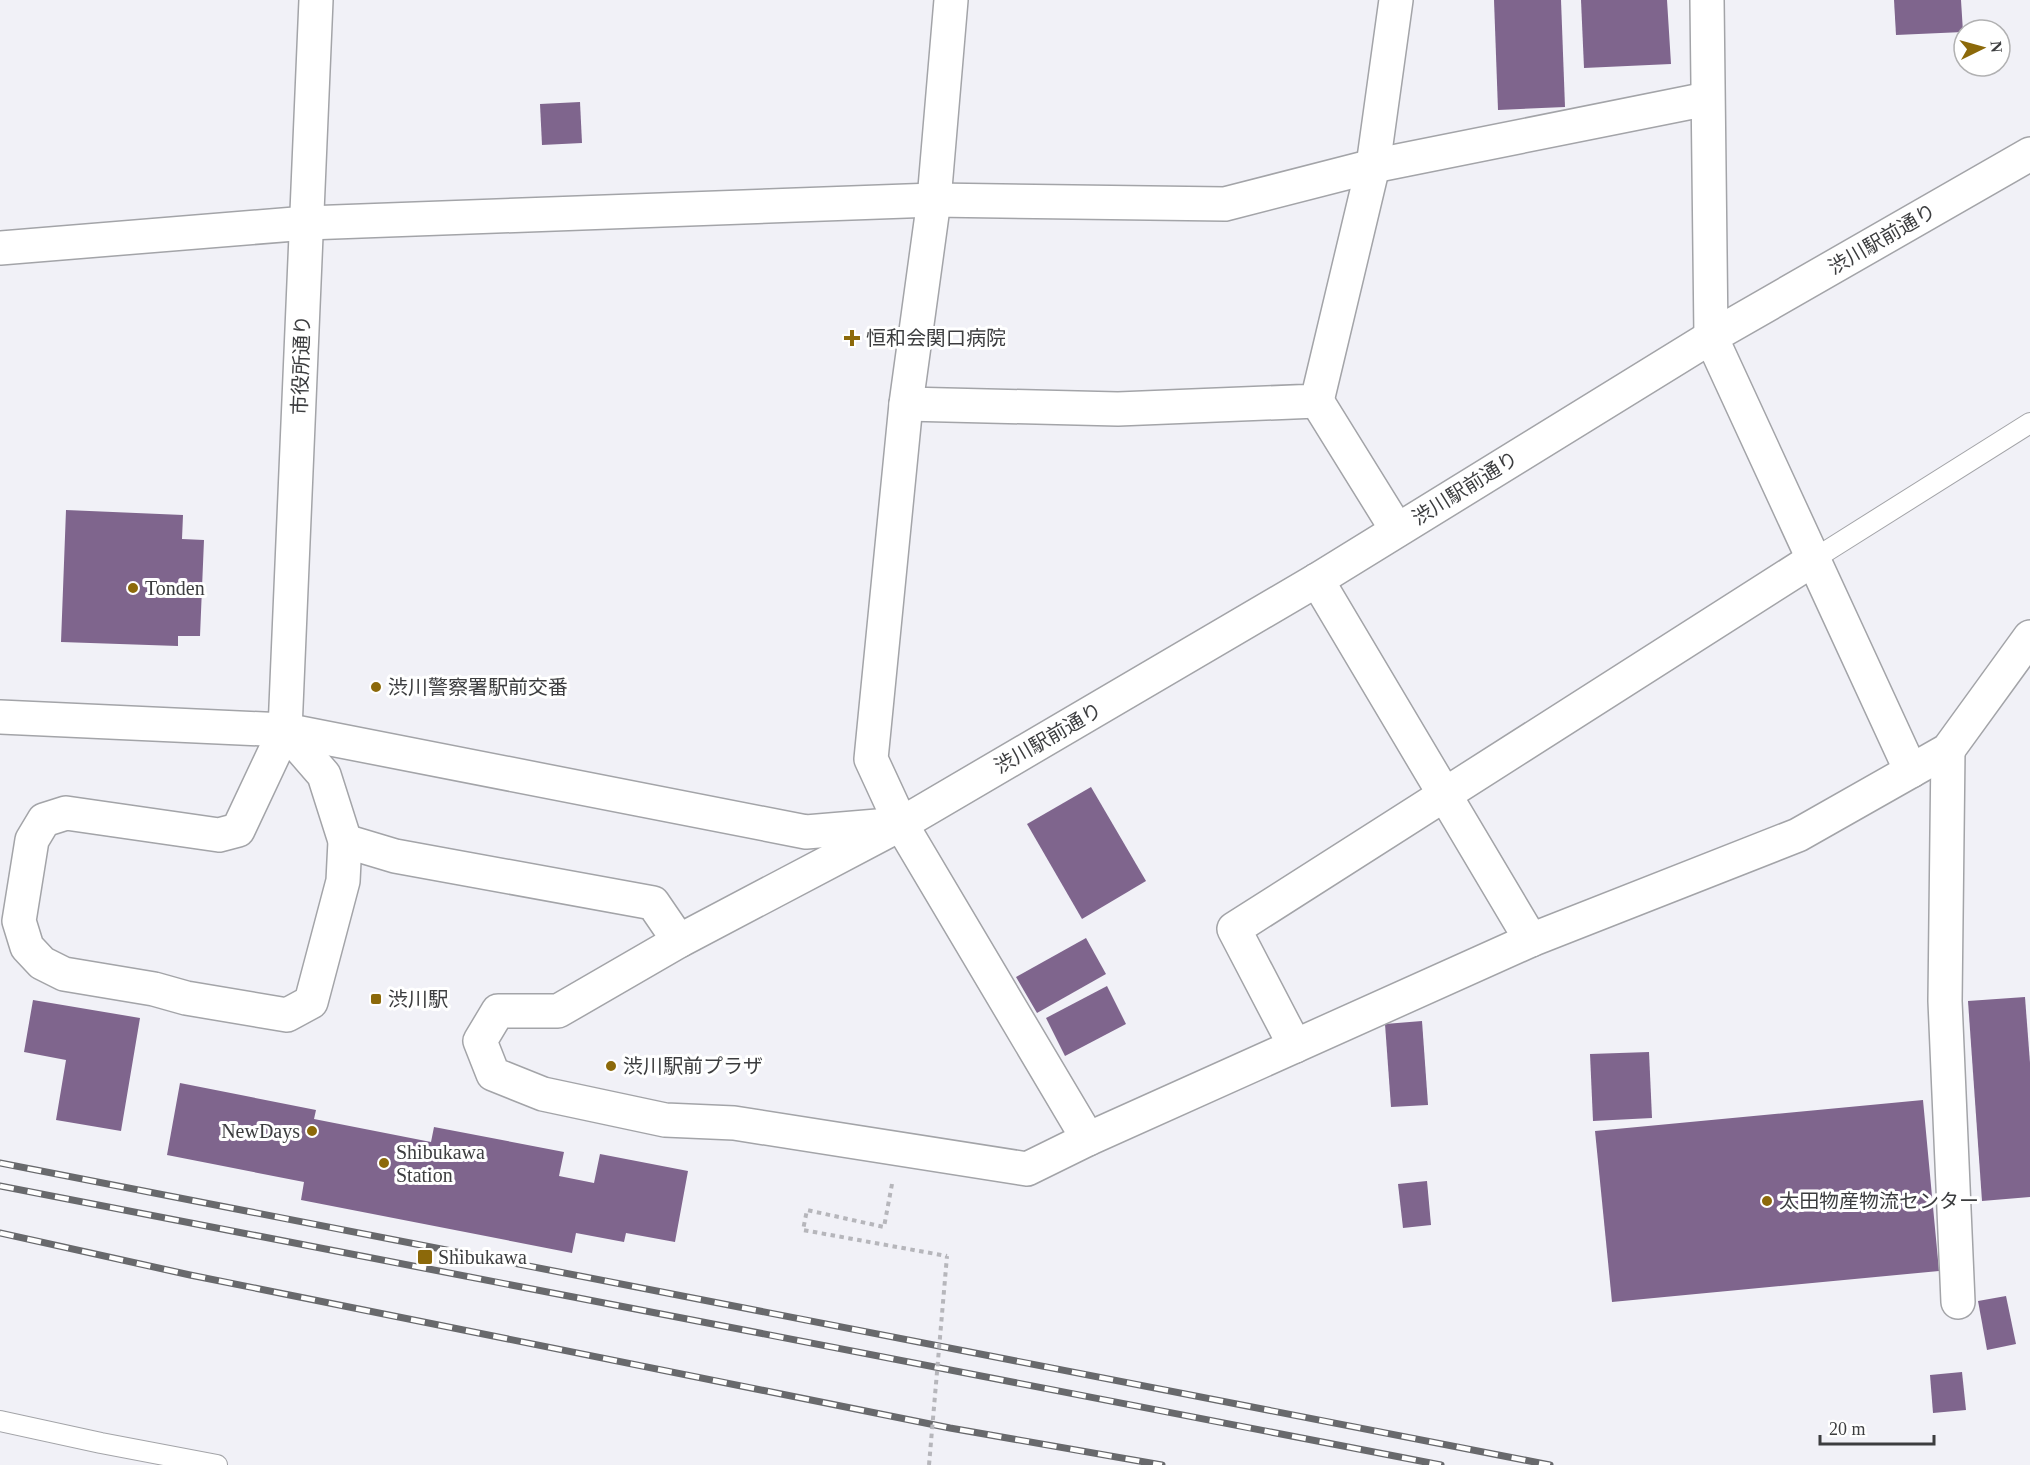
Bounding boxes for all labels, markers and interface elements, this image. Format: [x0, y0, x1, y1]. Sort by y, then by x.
north arrow [1952, 18, 2012, 78]
text: N [1987, 40, 2005, 54]
street label: 渋川駅前通り [1825, 199, 1939, 279]
street label: 市役所通り [288, 315, 314, 415]
place label: 恒和会関口病院 [866, 327, 1006, 349]
marker: 恒和会関口病院 [843, 329, 861, 347]
street label: 渋川駅前通り [1408, 447, 1522, 529]
place label: Tonden [145, 577, 205, 599]
marker: Tonden [126, 581, 140, 595]
place label: 渋川警察署駅前交番 [388, 676, 568, 698]
marker: 渋川警察署駅前交番 [369, 680, 383, 694]
street label: 渋川駅前通り [991, 698, 1105, 778]
place label: 渋川駅 [388, 988, 448, 1010]
marker: 渋川駅 [369, 992, 383, 1006]
place label: 渋川駅前プラザ [623, 1055, 763, 1077]
marker: 渋川駅前プラザ [604, 1059, 618, 1073]
place label: NewDays [221, 1120, 300, 1143]
marker: NewDays [305, 1124, 319, 1138]
place label: Shibukawa Station [396, 1141, 485, 1186]
marker: Shibukawa Station [377, 1156, 391, 1170]
place label: 太田物産物流センター [1779, 1190, 1979, 1212]
marker: 太田物産物流センター [1760, 1194, 1774, 1208]
place label: Shibukawa [438, 1246, 527, 1268]
marker: Shibukawa [416, 1248, 434, 1266]
scale bar [1820, 1408, 1934, 1446]
text: 20 m [1829, 1419, 1866, 1439]

